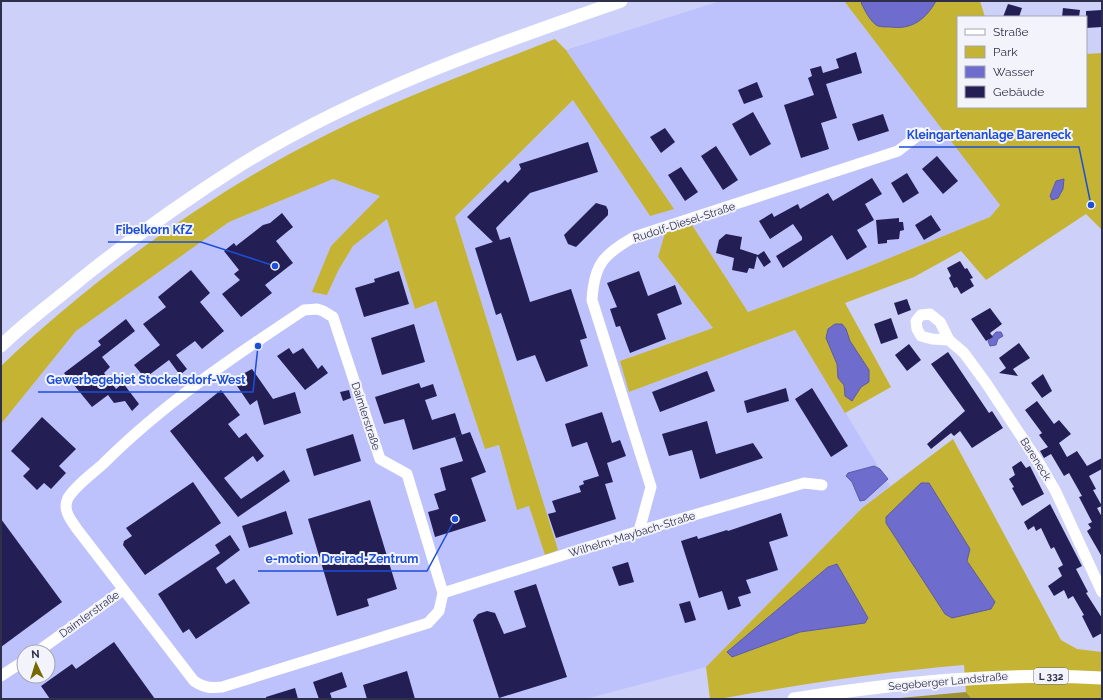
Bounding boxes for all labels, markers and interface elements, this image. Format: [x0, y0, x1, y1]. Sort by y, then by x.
legend [957, 16, 1087, 108]
text: Straße [993, 25, 1029, 39]
text: Park [993, 45, 1018, 59]
text: Wasser [993, 65, 1035, 79]
text: Gebäude [993, 85, 1044, 99]
callout: Kleingartenanlage Bareneck [899, 123, 1079, 147]
text: Kleingartenanlage Bareneck [907, 128, 1072, 142]
street label: Rudolf-Diesel-Straße [631, 200, 737, 245]
callout: Fibelkorn KfZ [108, 218, 201, 242]
text: Fibelkorn KfZ [116, 223, 193, 237]
callout: Gewerbegebiet Stockelsdorf-West [38, 368, 253, 392]
text: Gewerbegebiet Stockelsdorf-West [46, 373, 246, 387]
street label: Daimlerstraße [348, 380, 383, 452]
street label: Bareneck [1017, 435, 1054, 483]
street label: Wilhelm-Maybach-Straße [567, 509, 697, 560]
callout: e-motion Dreirad-Zentrum [258, 547, 427, 571]
text: e-motion Dreirad-Zentrum [266, 552, 418, 566]
street label: Daimlerstraße [57, 588, 122, 641]
north arrow [16, 644, 56, 684]
text: N [31, 648, 40, 661]
road number: L 332 [1034, 668, 1068, 684]
street label: Segeberger Landstraße [888, 670, 1009, 693]

